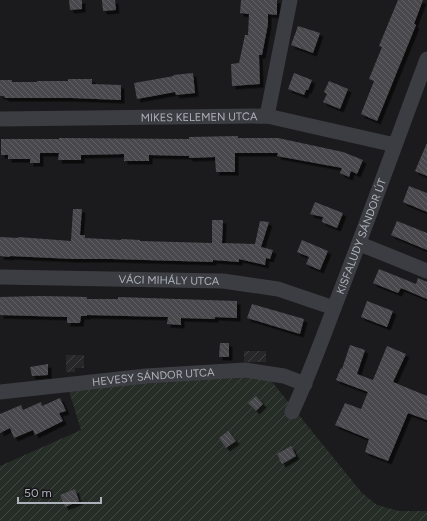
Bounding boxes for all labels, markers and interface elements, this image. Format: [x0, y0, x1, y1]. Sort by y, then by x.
street label: MIKES KELEMEN UTCA [141, 110, 258, 124]
street label: KISFALUDY SÁNDOR ÚT [334, 177, 389, 296]
street label: VÁCI MIHÁLY UTCA [118, 273, 220, 288]
street label: HEVESY SÁNDOR UTCA [91, 366, 215, 389]
scale bar [18, 479, 101, 505]
text: 50 m [24, 486, 52, 500]

